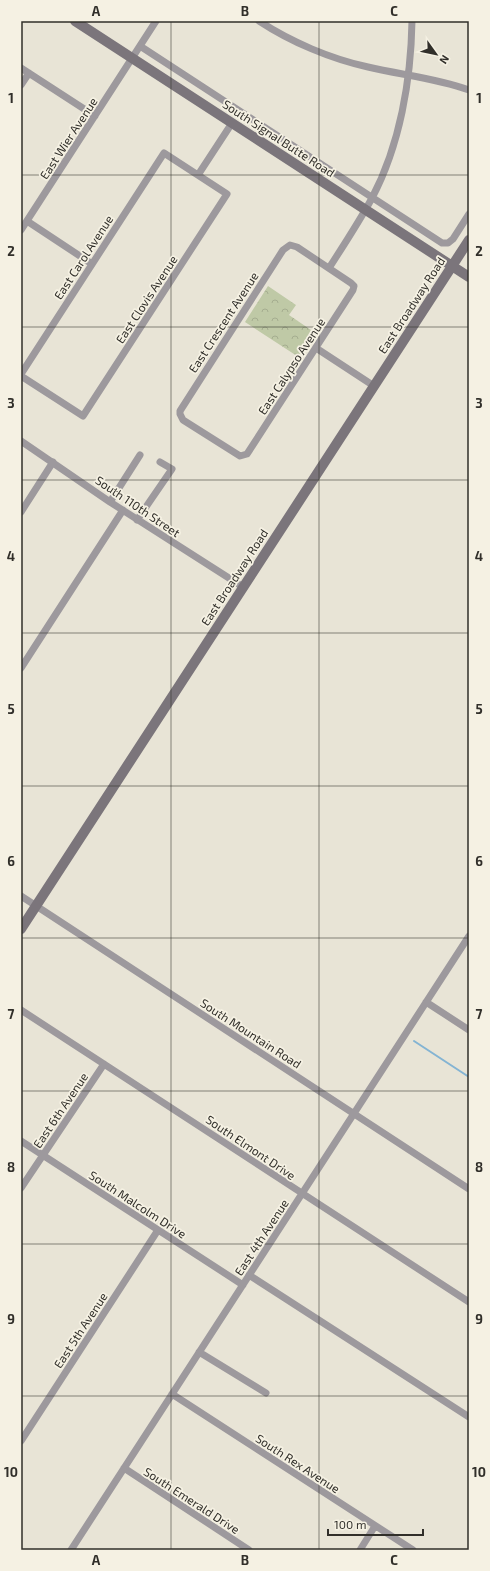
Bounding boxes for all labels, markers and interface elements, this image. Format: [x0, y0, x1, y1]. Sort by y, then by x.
text: A [92, 3, 101, 19]
text: B [241, 3, 249, 19]
text: C [390, 3, 398, 19]
north arrow [416, 34, 456, 74]
text: N [437, 53, 452, 67]
text: 1 [8, 90, 14, 106]
text: 1 [476, 90, 482, 106]
street label: East Wier Avenue [36, 95, 100, 181]
street label: South Signal Butte Road [220, 97, 338, 179]
street label: East Carol Avenue [51, 212, 115, 302]
text: 2 [7, 243, 15, 259]
text: 2 [475, 243, 483, 259]
street label: East Clovis Avenue [112, 252, 180, 346]
street label: East Broadway Road [375, 254, 447, 356]
street label: East Crescent Avenue [185, 269, 261, 375]
street label: East Calypso Avenue [255, 315, 327, 417]
text: 3 [7, 395, 15, 411]
text: 3 [475, 395, 483, 411]
street label: South 110th Street [93, 473, 183, 540]
street label: East Broadway Road [198, 526, 270, 628]
text: 4 [7, 548, 15, 564]
text: 4 [475, 548, 483, 564]
text: 5 [7, 701, 15, 717]
text: 5 [475, 701, 483, 717]
text: 6 [7, 853, 15, 869]
text: 6 [475, 853, 483, 869]
street label: South Mountain Road [198, 995, 304, 1071]
text: 7 [8, 1006, 15, 1022]
text: 7 [476, 1006, 483, 1022]
street label: East 6th Avenue [30, 1070, 90, 1150]
street label: South Elmont Drive [204, 1112, 298, 1182]
text: 8 [7, 1159, 15, 1175]
text: 8 [475, 1159, 483, 1175]
street label: South Malcolm Drive [87, 1167, 189, 1241]
street label: East 4th Avenue [231, 1196, 291, 1278]
street label: East 5th Avenue [50, 1290, 110, 1370]
text: 9 [7, 1311, 15, 1327]
text: 9 [475, 1311, 483, 1327]
street label: South Rex Avenue [253, 1431, 343, 1495]
text: 10 [4, 1464, 18, 1480]
street label: South Emerald Drive [142, 1464, 242, 1536]
text: 10 [472, 1464, 486, 1480]
scale bar [328, 1511, 423, 1537]
text: 100 m [334, 1517, 366, 1531]
text: A [92, 1552, 101, 1568]
text: B [241, 1552, 249, 1568]
text: C [390, 1552, 398, 1568]

